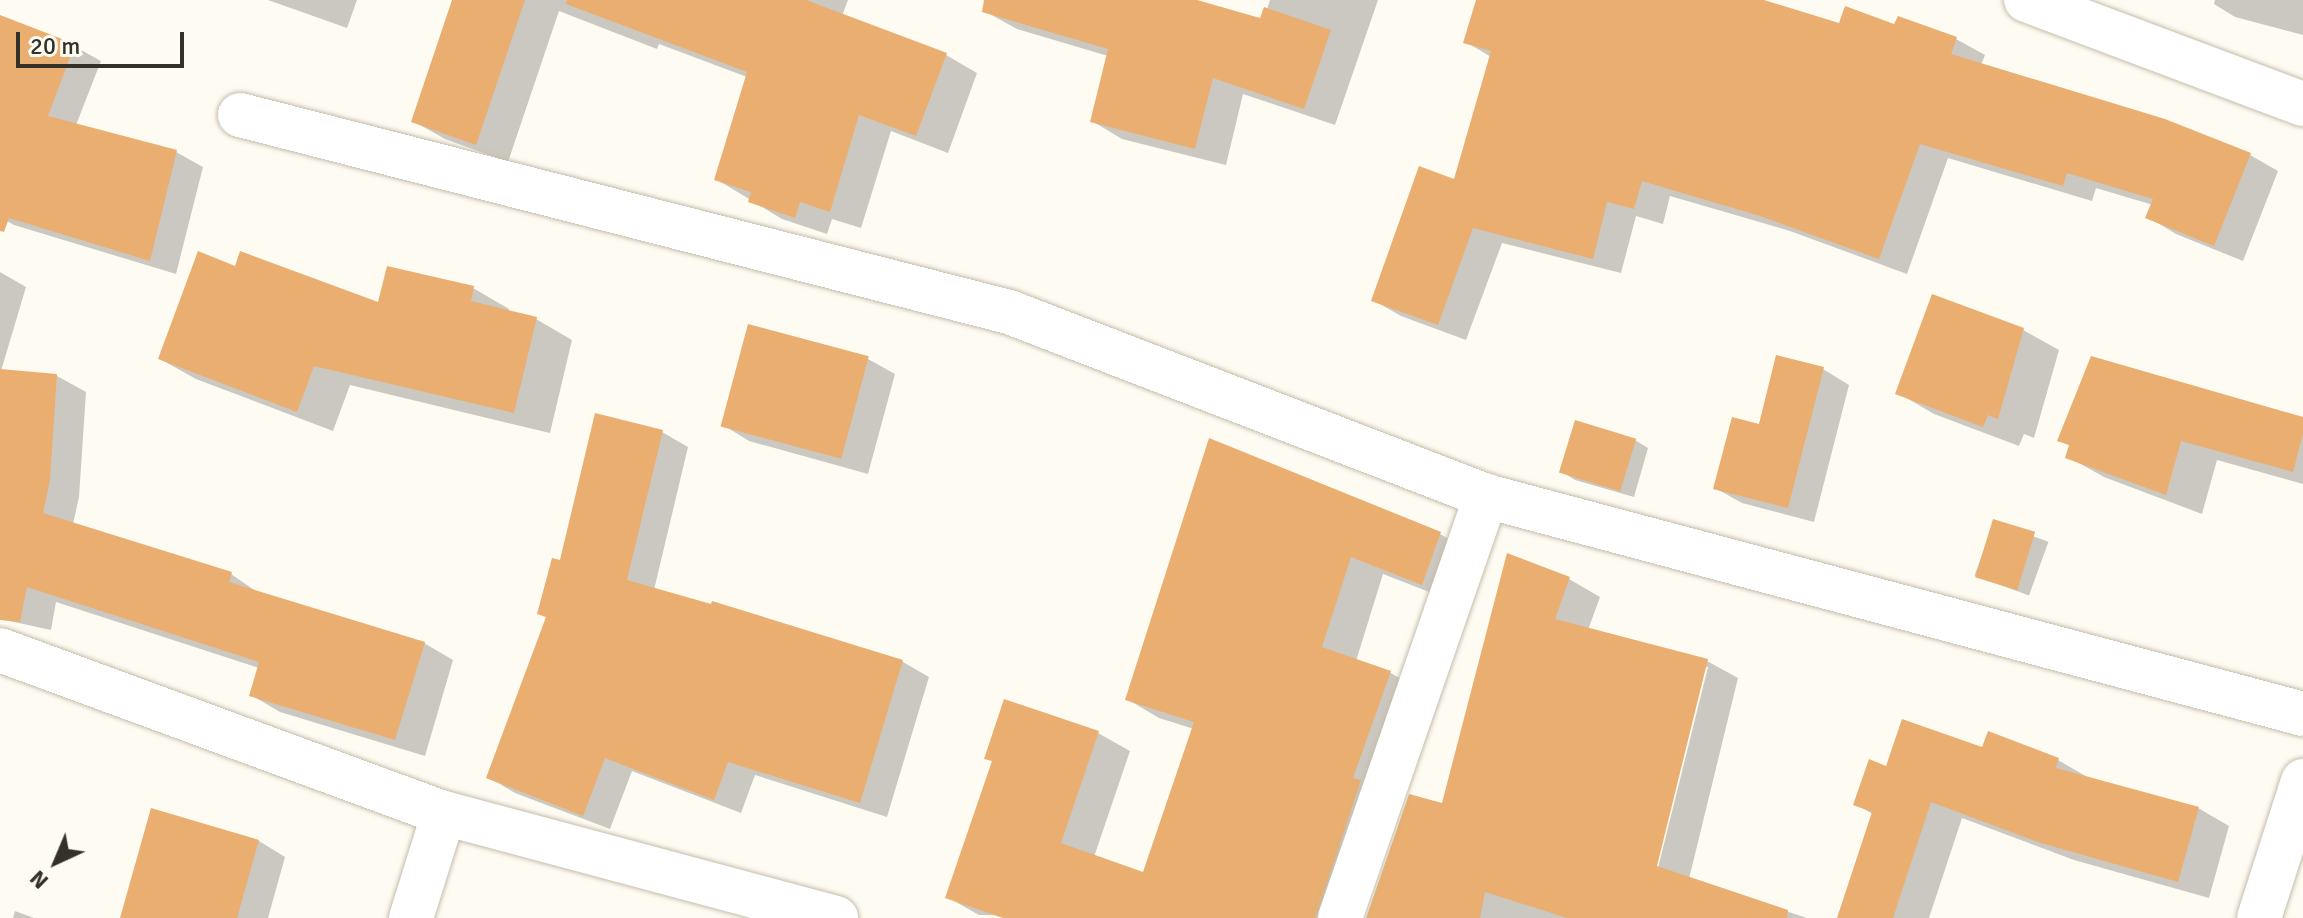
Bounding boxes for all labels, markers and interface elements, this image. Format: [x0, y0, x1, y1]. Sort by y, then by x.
scale bar [20, 16, 188, 66]
text: 20 m [30, 31, 80, 61]
north arrow [16, 822, 96, 902]
text: N [24, 865, 54, 895]

